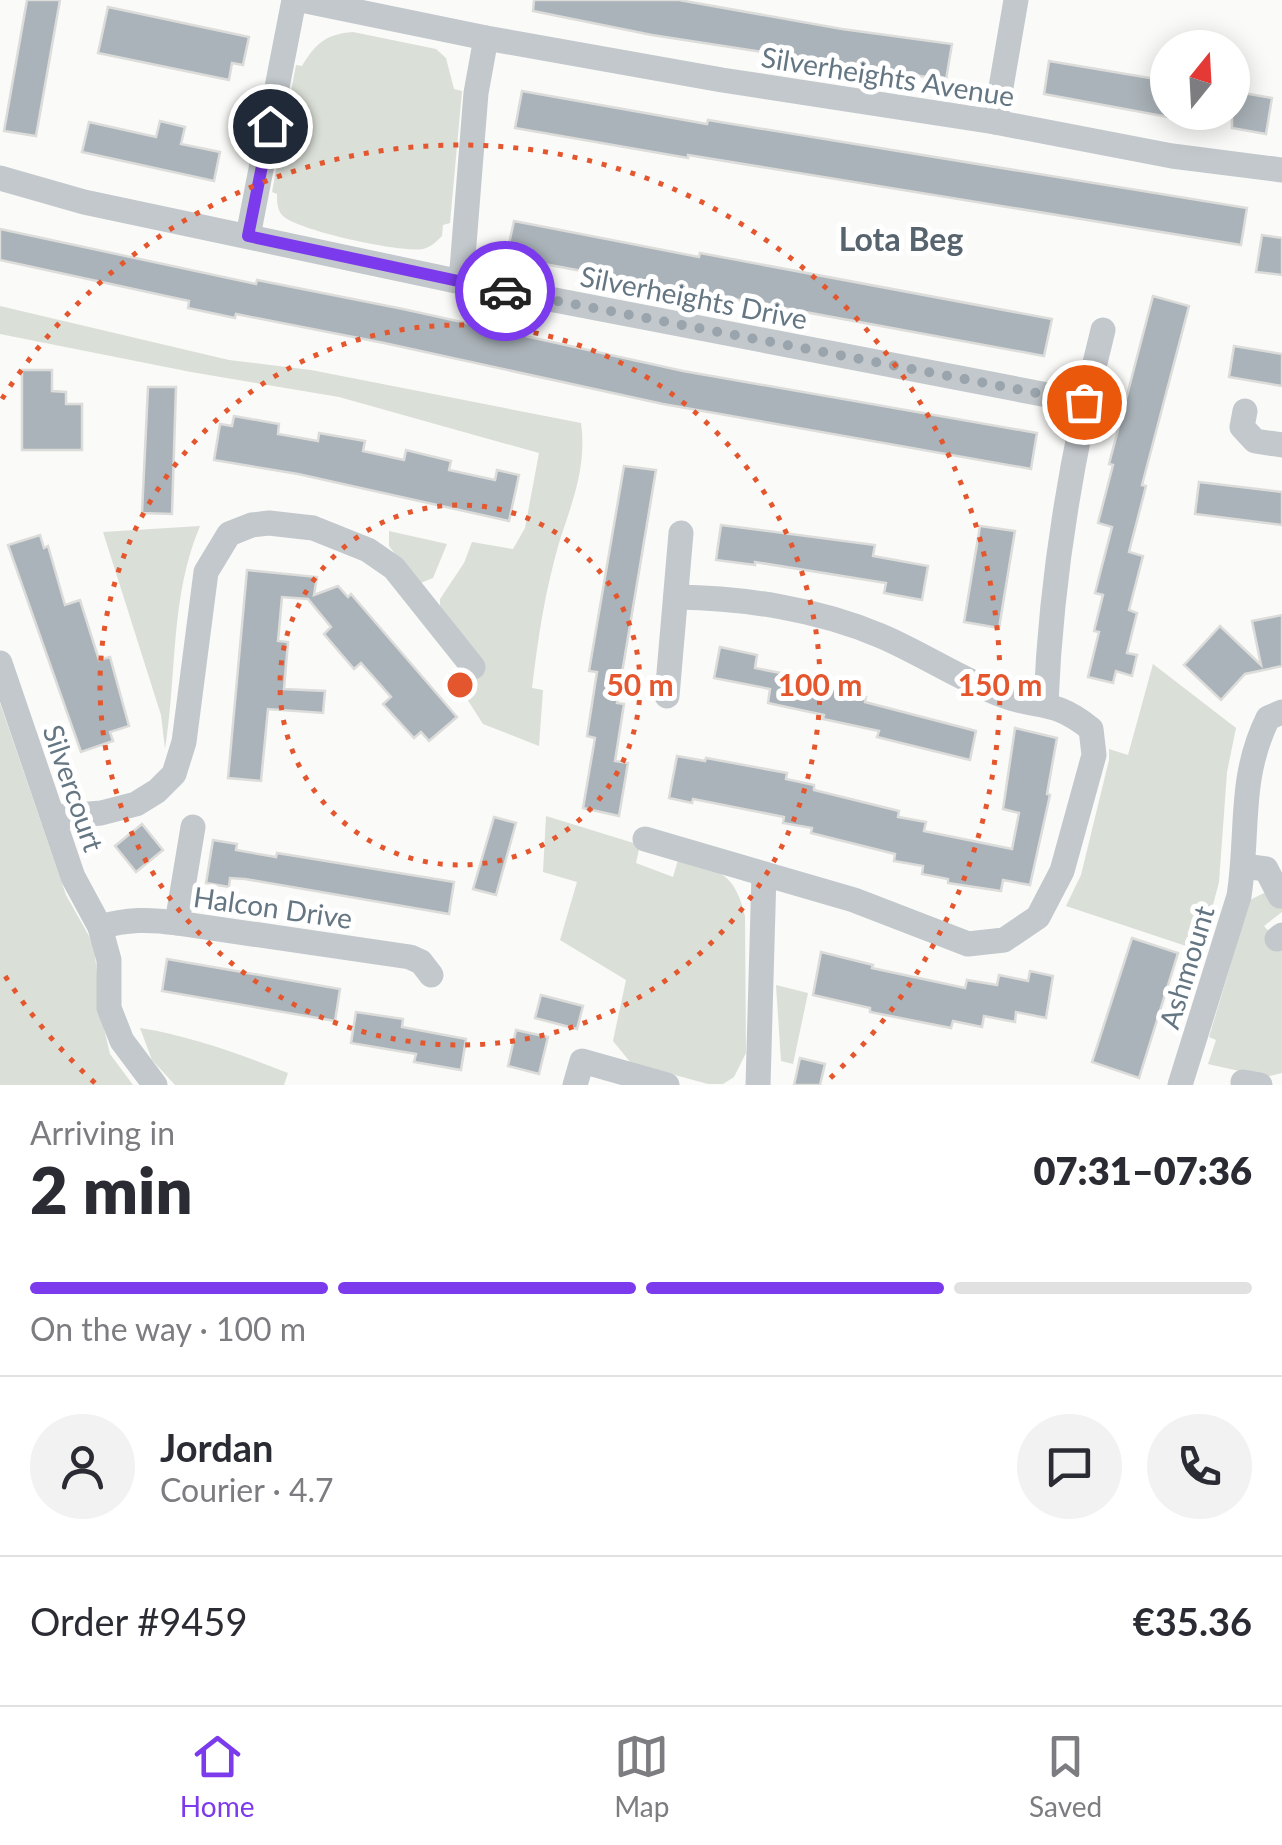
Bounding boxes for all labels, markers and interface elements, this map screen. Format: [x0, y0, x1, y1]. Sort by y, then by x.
north arrow [1150, 30, 1250, 130]
map controls [1150, 30, 1250, 130]
street label: Silverheights Avenue [759, 39, 1017, 113]
pin [228, 84, 313, 169]
icon: home [243, 99, 298, 154]
district label: Lota Beg [839, 219, 963, 258]
courier [455, 241, 555, 341]
street label: Silverheights Drive [578, 258, 810, 336]
icon: car [478, 264, 533, 319]
pin [1042, 360, 1127, 445]
icon: bag [1057, 375, 1112, 430]
text: 50 m [606, 666, 674, 702]
text: 100 m [778, 666, 862, 702]
text: 150 m [958, 666, 1042, 702]
centre of rings [442, 667, 478, 703]
street label: Silvercourt [36, 720, 112, 856]
street label: Halcon Drive [191, 879, 355, 935]
street label: Ashmount [1151, 901, 1221, 1033]
text: Arriving in [30, 1113, 175, 1152]
text: 07:31–07:36 [1033, 1147, 1252, 1193]
text: 2 min [30, 1150, 192, 1228]
text: On the way · 100 m [30, 1309, 306, 1348]
button: person [30, 1414, 135, 1519]
button: chat [1017, 1414, 1122, 1519]
button: phone [1147, 1414, 1252, 1519]
text: Jordan [160, 1424, 273, 1470]
text: Courier · 4.7 [160, 1470, 334, 1509]
text: Order #9459 [30, 1598, 247, 1644]
text: €35.36 [1133, 1598, 1252, 1644]
tab: Home [180, 1729, 254, 1823]
tab: Map [614, 1729, 669, 1823]
tab: Saved [1029, 1729, 1102, 1823]

